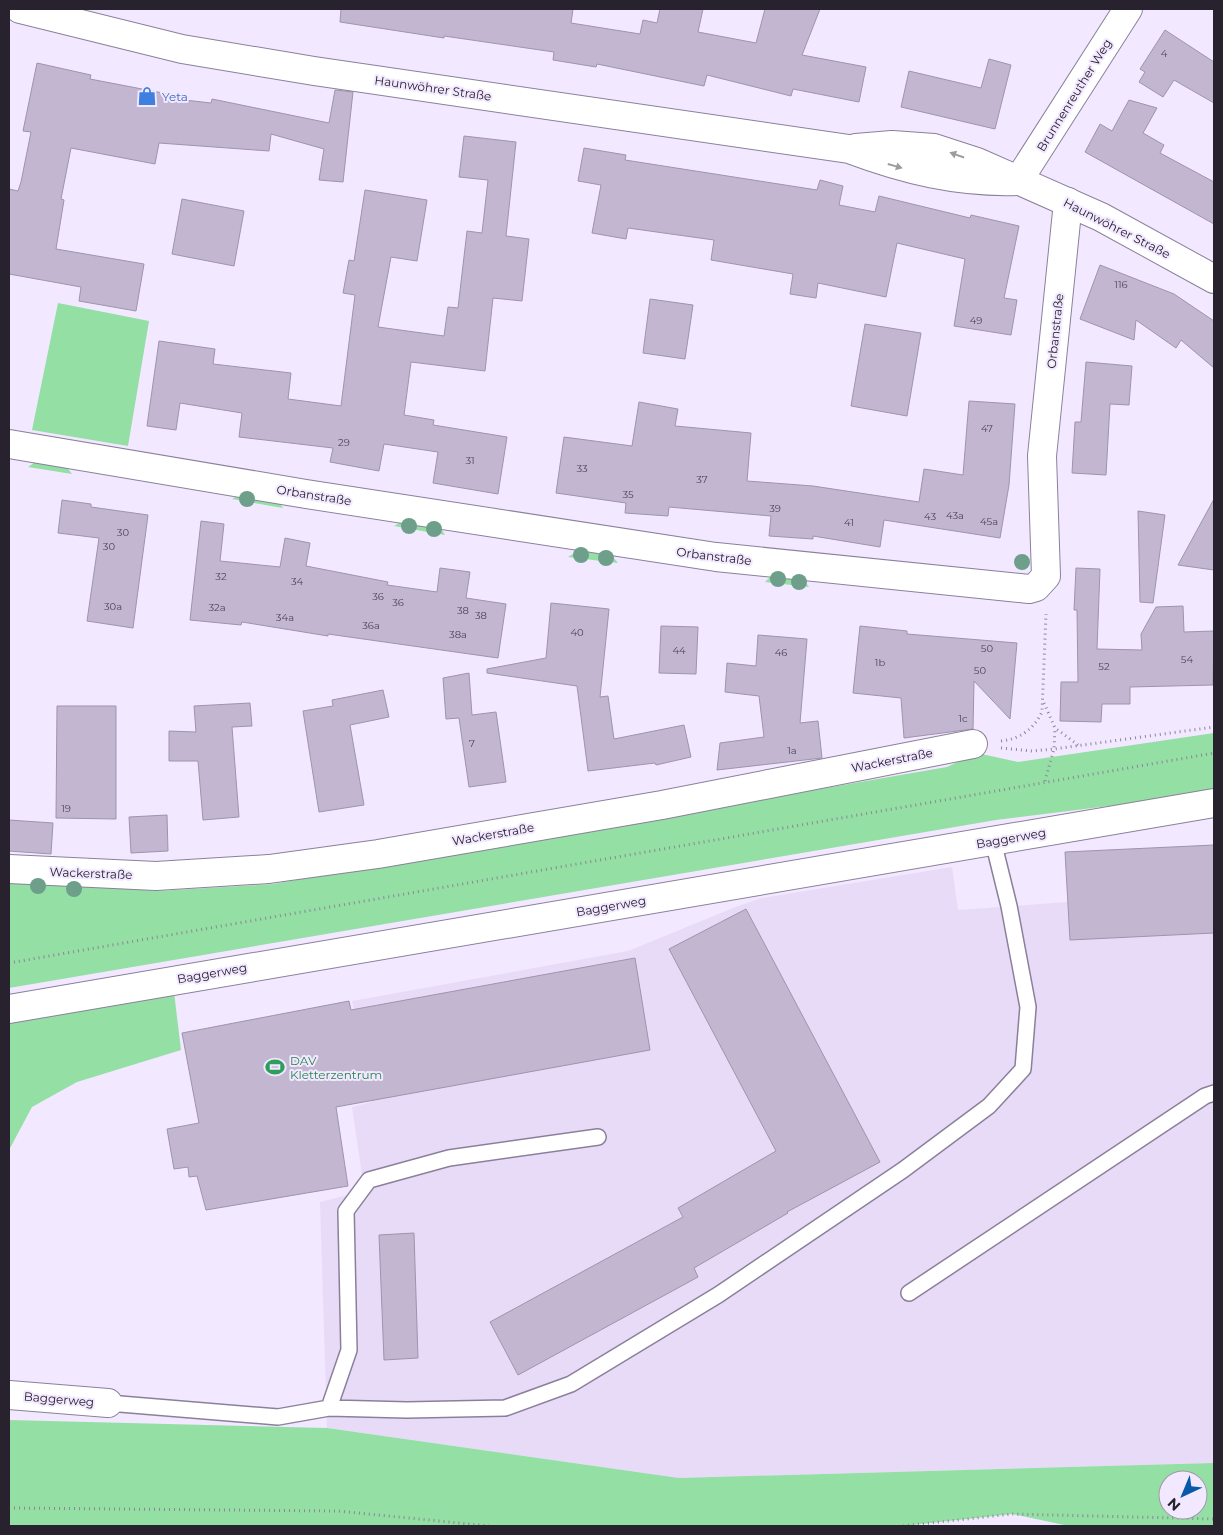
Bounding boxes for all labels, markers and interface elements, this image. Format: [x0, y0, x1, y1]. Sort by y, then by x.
street label: Brunnenreuther Weg [1033, 36, 1115, 154]
house number: 4 [1161, 47, 1168, 60]
street label: Haunwöhrer Straße [374, 72, 492, 104]
shop icon: Yeta [136, 85, 158, 107]
place label: Yeta [162, 89, 188, 104]
one-way arrow [950, 151, 965, 158]
one-way arrow [887, 162, 902, 170]
street label: Haunwöhrer Straße [1061, 195, 1173, 261]
house number: 116 [1114, 278, 1128, 291]
street label: Orbanstraße [1044, 293, 1066, 369]
house number: 49 [970, 314, 982, 327]
house number: 47 [981, 422, 993, 435]
house number: 29 [338, 436, 350, 449]
house number: 31 [465, 454, 475, 467]
house number: 33 [576, 462, 588, 475]
house number: 37 [696, 473, 708, 486]
street label: Orbanstraße [276, 482, 352, 508]
house number: 35 [622, 488, 634, 501]
house number: 39 [769, 502, 781, 515]
house number: 43a [946, 509, 964, 522]
house number: 43 [924, 510, 936, 523]
house number: 45a [980, 515, 998, 528]
house number: 41 [844, 516, 854, 529]
house number: 30 [117, 526, 130, 539]
house number: 30 [103, 540, 116, 553]
street label: Orbanstraße [676, 544, 752, 568]
house number: 32 [215, 570, 227, 583]
house number: 34 [291, 575, 304, 588]
house number: 36 [372, 590, 384, 603]
house number: 36 [392, 596, 404, 609]
house number: 30a [104, 600, 122, 613]
house number: 32a [208, 601, 226, 614]
house number: 38 [457, 604, 469, 617]
house number: 38 [475, 609, 487, 622]
house number: 34a [276, 611, 294, 624]
house number: 36a [362, 619, 380, 632]
house number: 40 [570, 626, 584, 639]
house number: 38a [449, 628, 467, 641]
house number: 50 [981, 642, 994, 655]
house number: 44 [672, 644, 686, 657]
house number: 46 [775, 646, 787, 659]
house number: 54 [1181, 653, 1194, 666]
house number: 1b [875, 656, 885, 669]
house number: 52 [1098, 660, 1110, 673]
house number: 50 [974, 664, 987, 677]
house number: 1c [958, 712, 968, 725]
house number: 7 [469, 737, 475, 750]
house number: 1a [787, 744, 797, 757]
street label: Wackerstraße [850, 745, 934, 775]
house number: 19 [61, 802, 71, 815]
street label: Wackerstraße [451, 819, 535, 849]
street label: Baggerweg [975, 824, 1047, 852]
street label: Wackerstraße [49, 864, 133, 882]
street label: Baggerweg [575, 892, 647, 920]
street label: Baggerweg [176, 959, 248, 987]
place label: DAV Kletterzentrum [290, 1053, 382, 1082]
sports icon: DAV Kletterzentrum [264, 1056, 286, 1078]
street label: Baggerweg [23, 1388, 95, 1410]
north arrow [1158, 1470, 1208, 1520]
text: N [1164, 1494, 1184, 1515]

